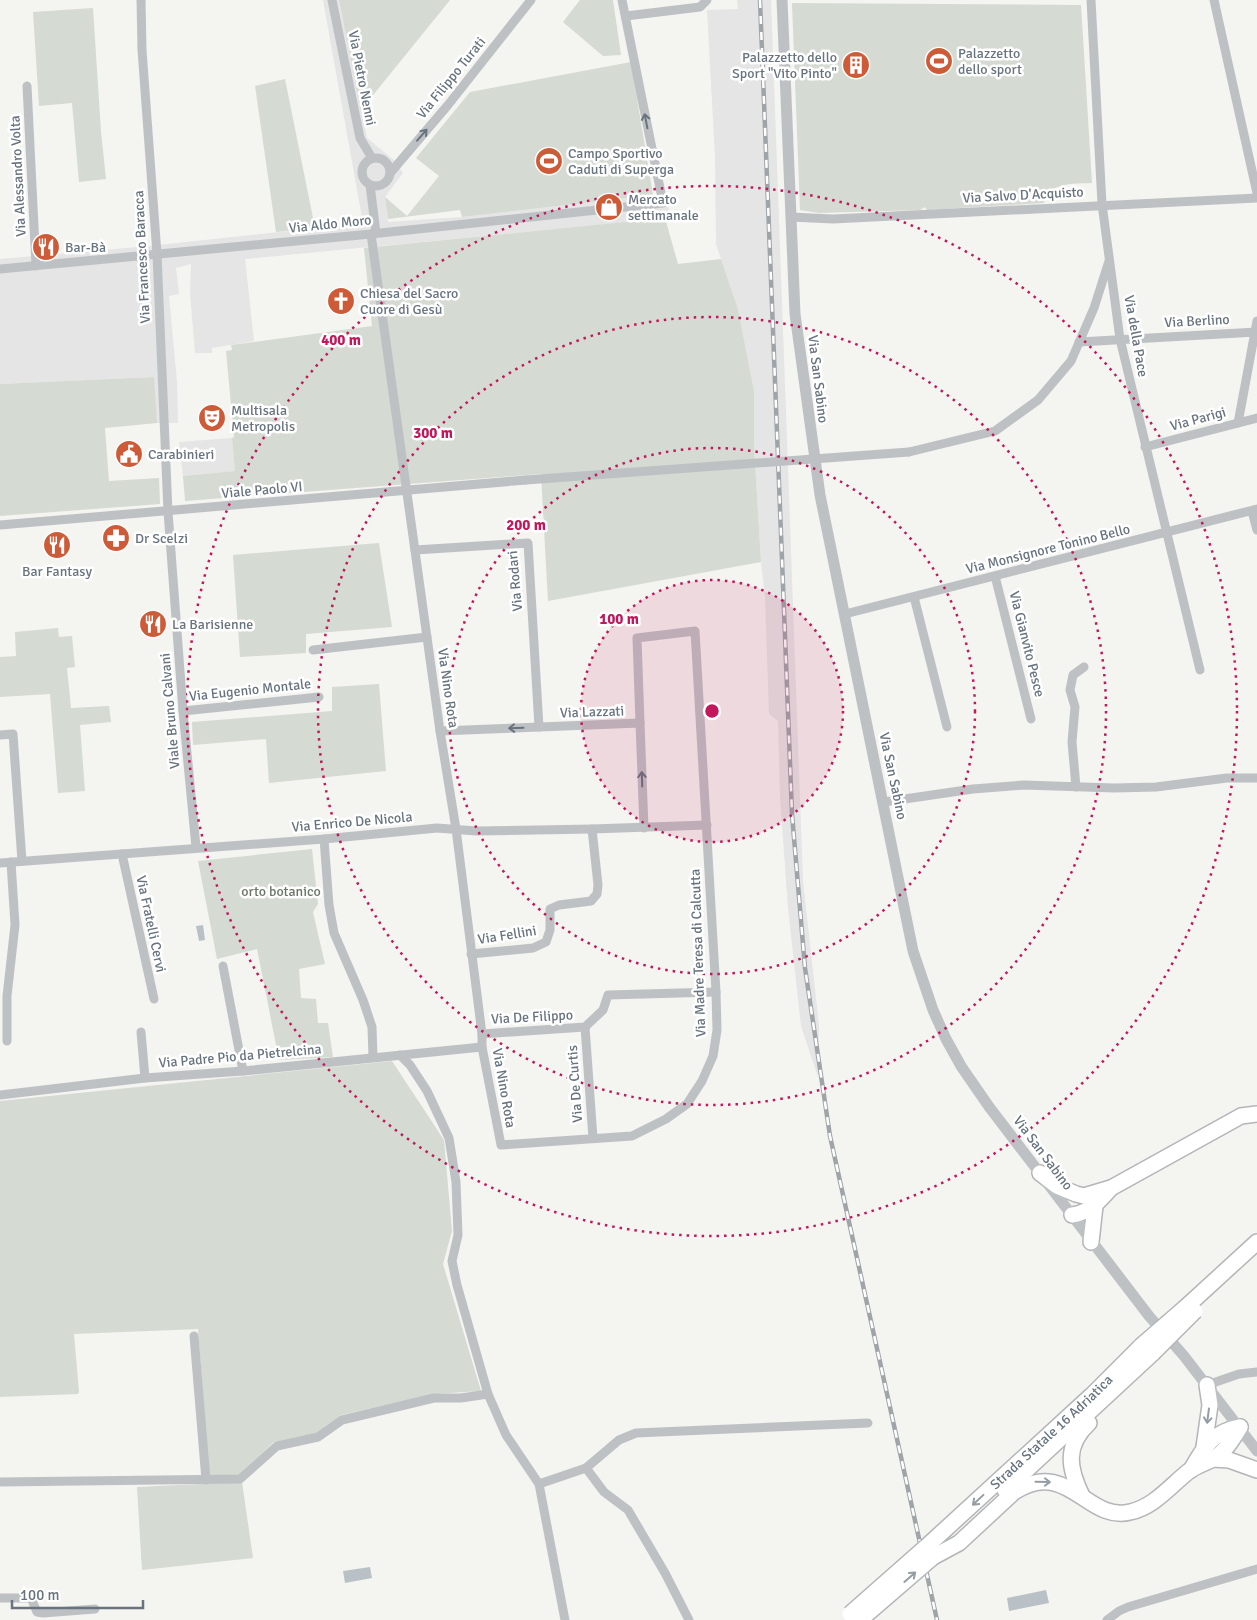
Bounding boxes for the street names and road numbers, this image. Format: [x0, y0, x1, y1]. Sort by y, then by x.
street label: Via Pietro Nenni [344, 29, 380, 127]
street label: Via Filippo Turati [413, 34, 489, 122]
street label: Via Alessandro Volta [6, 115, 30, 237]
street label: Via Salvo D'Acquisto [962, 183, 1084, 207]
street label: Via Francesco Baracca [130, 190, 154, 324]
street label: Via Aldo Moro [288, 211, 372, 237]
street label: Via della Pace [1120, 294, 1152, 378]
street label: Via Berlino [1164, 311, 1230, 331]
street label: Via San Sabino [804, 334, 832, 424]
street label: Via Parigi [1168, 403, 1228, 435]
street label: Viale Paolo VI [221, 478, 303, 502]
street label: Via Monsignore Tonino Bello [964, 520, 1132, 578]
street label: Via Rodari [504, 550, 526, 612]
street label: Via Gianvito Pesce [1006, 589, 1048, 699]
street label: Via Nino Rota [434, 647, 462, 729]
street label: Viale Bruno Calvani [156, 652, 184, 770]
street label: Via Eugenio Montale [188, 675, 312, 705]
street label: Via Lazzati [559, 702, 625, 722]
street label: Via San Sabino [875, 731, 911, 821]
street label: Via Enrico De Nicola [291, 808, 413, 836]
street label: Via Madre Teresa di Calcutta [687, 868, 709, 1038]
street label: Via Fratelli Cervi [132, 874, 170, 974]
street label: Via Fellini [476, 922, 538, 948]
street label: Via De Filippo [490, 1006, 574, 1028]
street label: Via Padre Pio da Pietrelcina [158, 1040, 322, 1072]
street label: Via De Curtis [564, 1045, 586, 1123]
street label: Via Nino Rota [489, 1047, 519, 1129]
street label: Via San Sabino [1010, 1113, 1076, 1193]
street label: Strada Statale 16 Adriatica [986, 1371, 1116, 1493]

